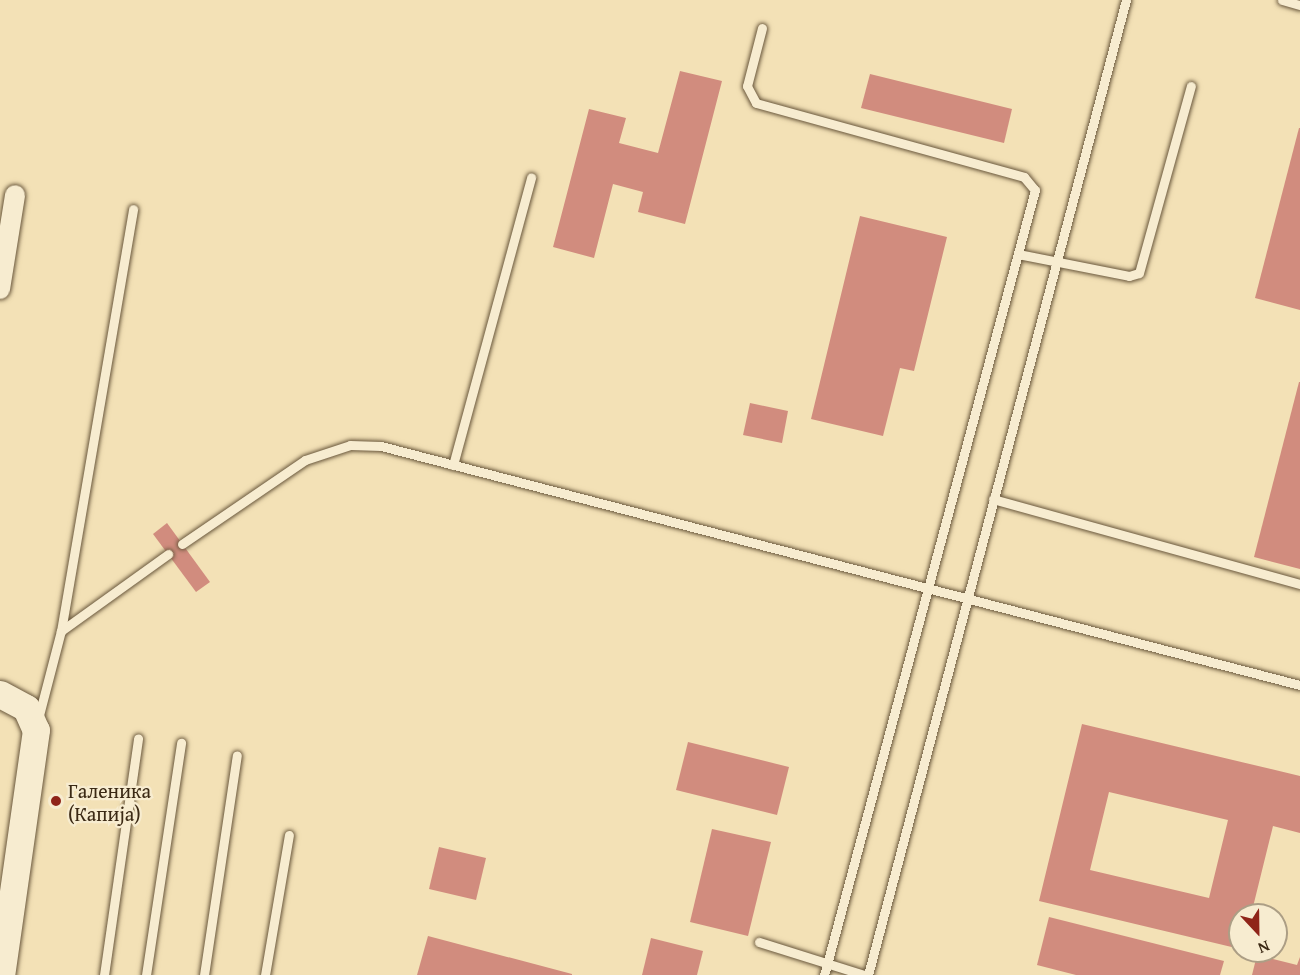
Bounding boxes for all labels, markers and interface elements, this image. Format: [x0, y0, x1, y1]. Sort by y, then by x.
place label: Галеника (Капија) [68, 778, 151, 825]
marker: Галеника (Капија) [49, 794, 63, 808]
north arrow [1228, 903, 1288, 963]
text: N [1255, 935, 1273, 961]

